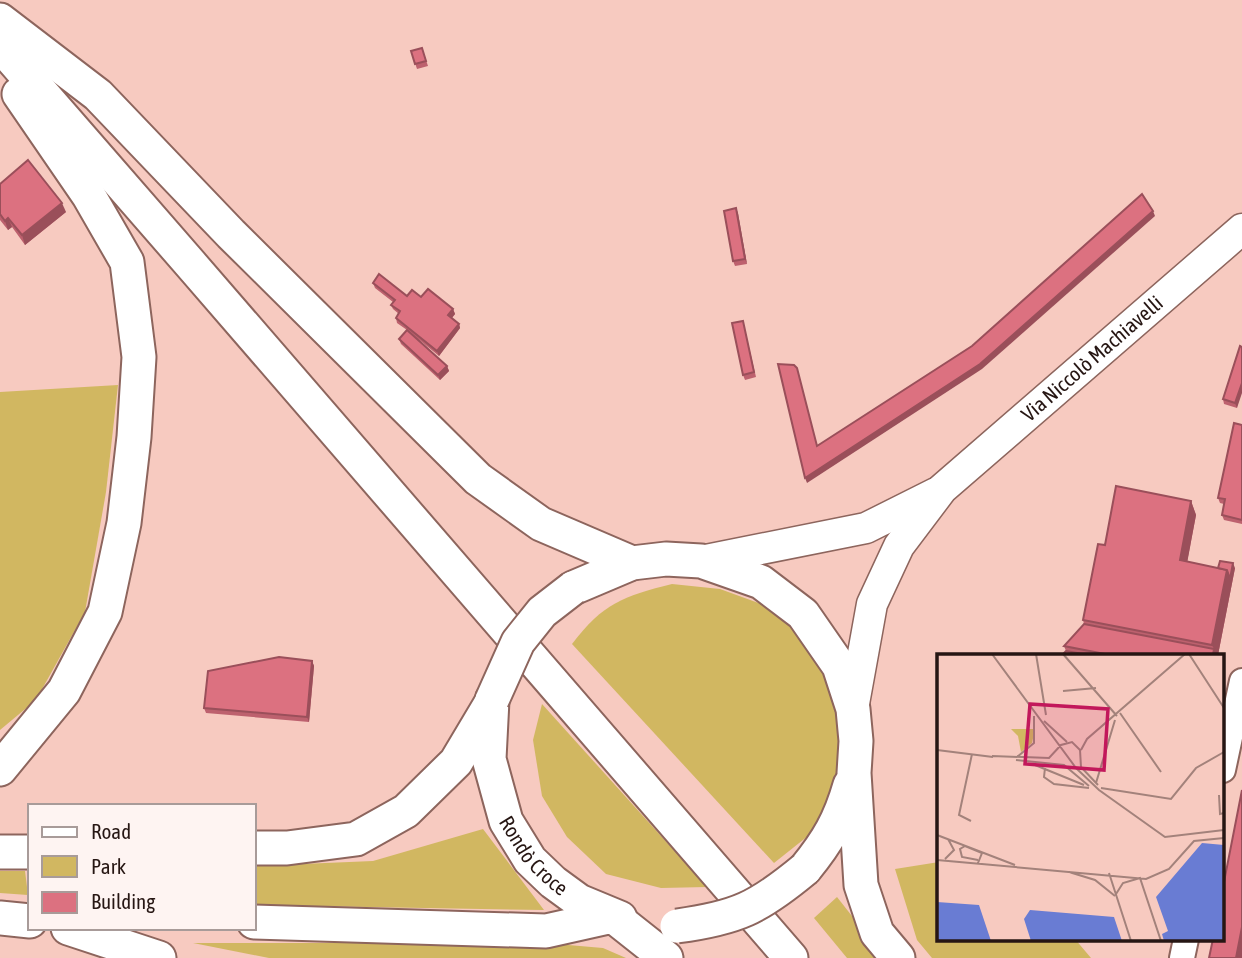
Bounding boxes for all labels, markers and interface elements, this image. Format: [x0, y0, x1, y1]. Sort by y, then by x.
street label: Via Niccolò Machiavelli [1016, 290, 1167, 426]
inset map [937, 654, 1224, 940]
legend [28, 804, 256, 930]
street label: Rondò Croce [495, 811, 573, 900]
text: Road [91, 819, 131, 843]
text: Park [91, 854, 126, 878]
text: Building [91, 889, 155, 913]

